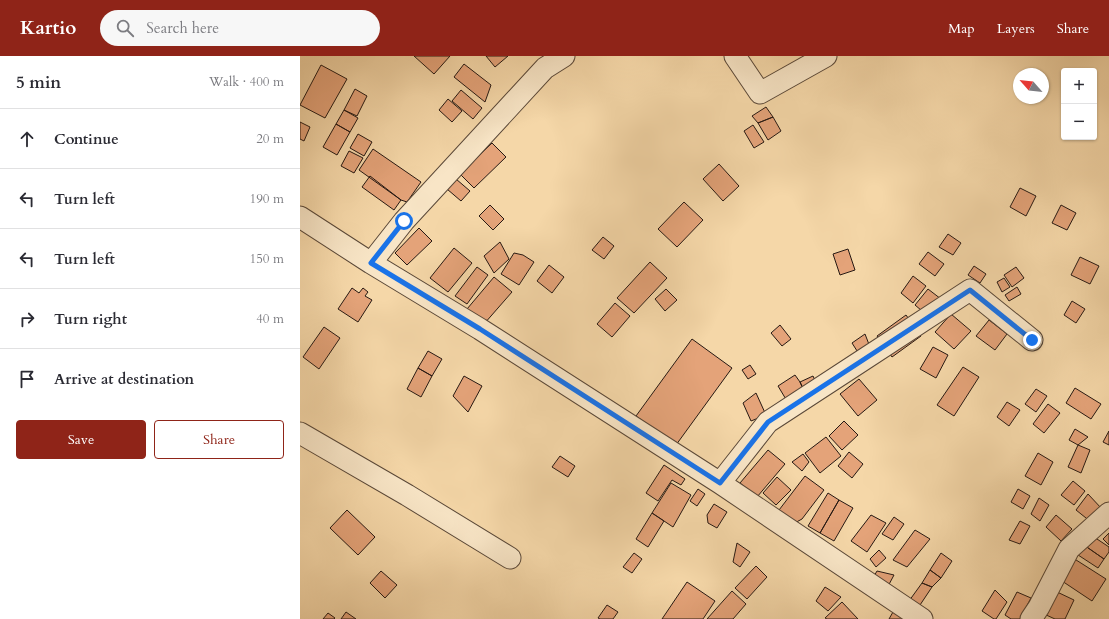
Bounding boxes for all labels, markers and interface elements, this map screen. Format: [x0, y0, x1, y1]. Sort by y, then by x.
search box [100, 10, 380, 46]
text: Kartio [20, 15, 76, 41]
icon: search [114, 17, 136, 39]
text: Search here [146, 18, 219, 38]
text: Map [948, 19, 975, 38]
text: Layers [997, 19, 1035, 38]
text: Share [1057, 19, 1089, 38]
north arrow [1013, 68, 1049, 104]
map controls [1061, 68, 1097, 140]
button: + [1061, 68, 1097, 104]
text: 5 min [16, 71, 61, 94]
text: Walk · 400 m [209, 73, 284, 91]
button: − [1061, 104, 1097, 140]
icon: ahead [16, 128, 38, 150]
text: Continue [54, 129, 119, 149]
text: 20 m [256, 130, 284, 148]
icon: left [16, 188, 38, 210]
text: Turn left [54, 189, 115, 209]
text: 190 m [250, 190, 284, 208]
route start [395, 212, 413, 230]
icon: left [16, 248, 38, 270]
text: Turn left [54, 249, 115, 269]
text: 150 m [250, 250, 284, 268]
icon: right [16, 308, 38, 330]
text: Turn right [54, 309, 127, 329]
text: 40 m [256, 310, 284, 328]
route end [1023, 331, 1041, 349]
icon: arrive [16, 368, 38, 390]
text: Arrive at destination [54, 369, 194, 389]
button: Save [16, 420, 146, 459]
button: Share [154, 420, 284, 459]

